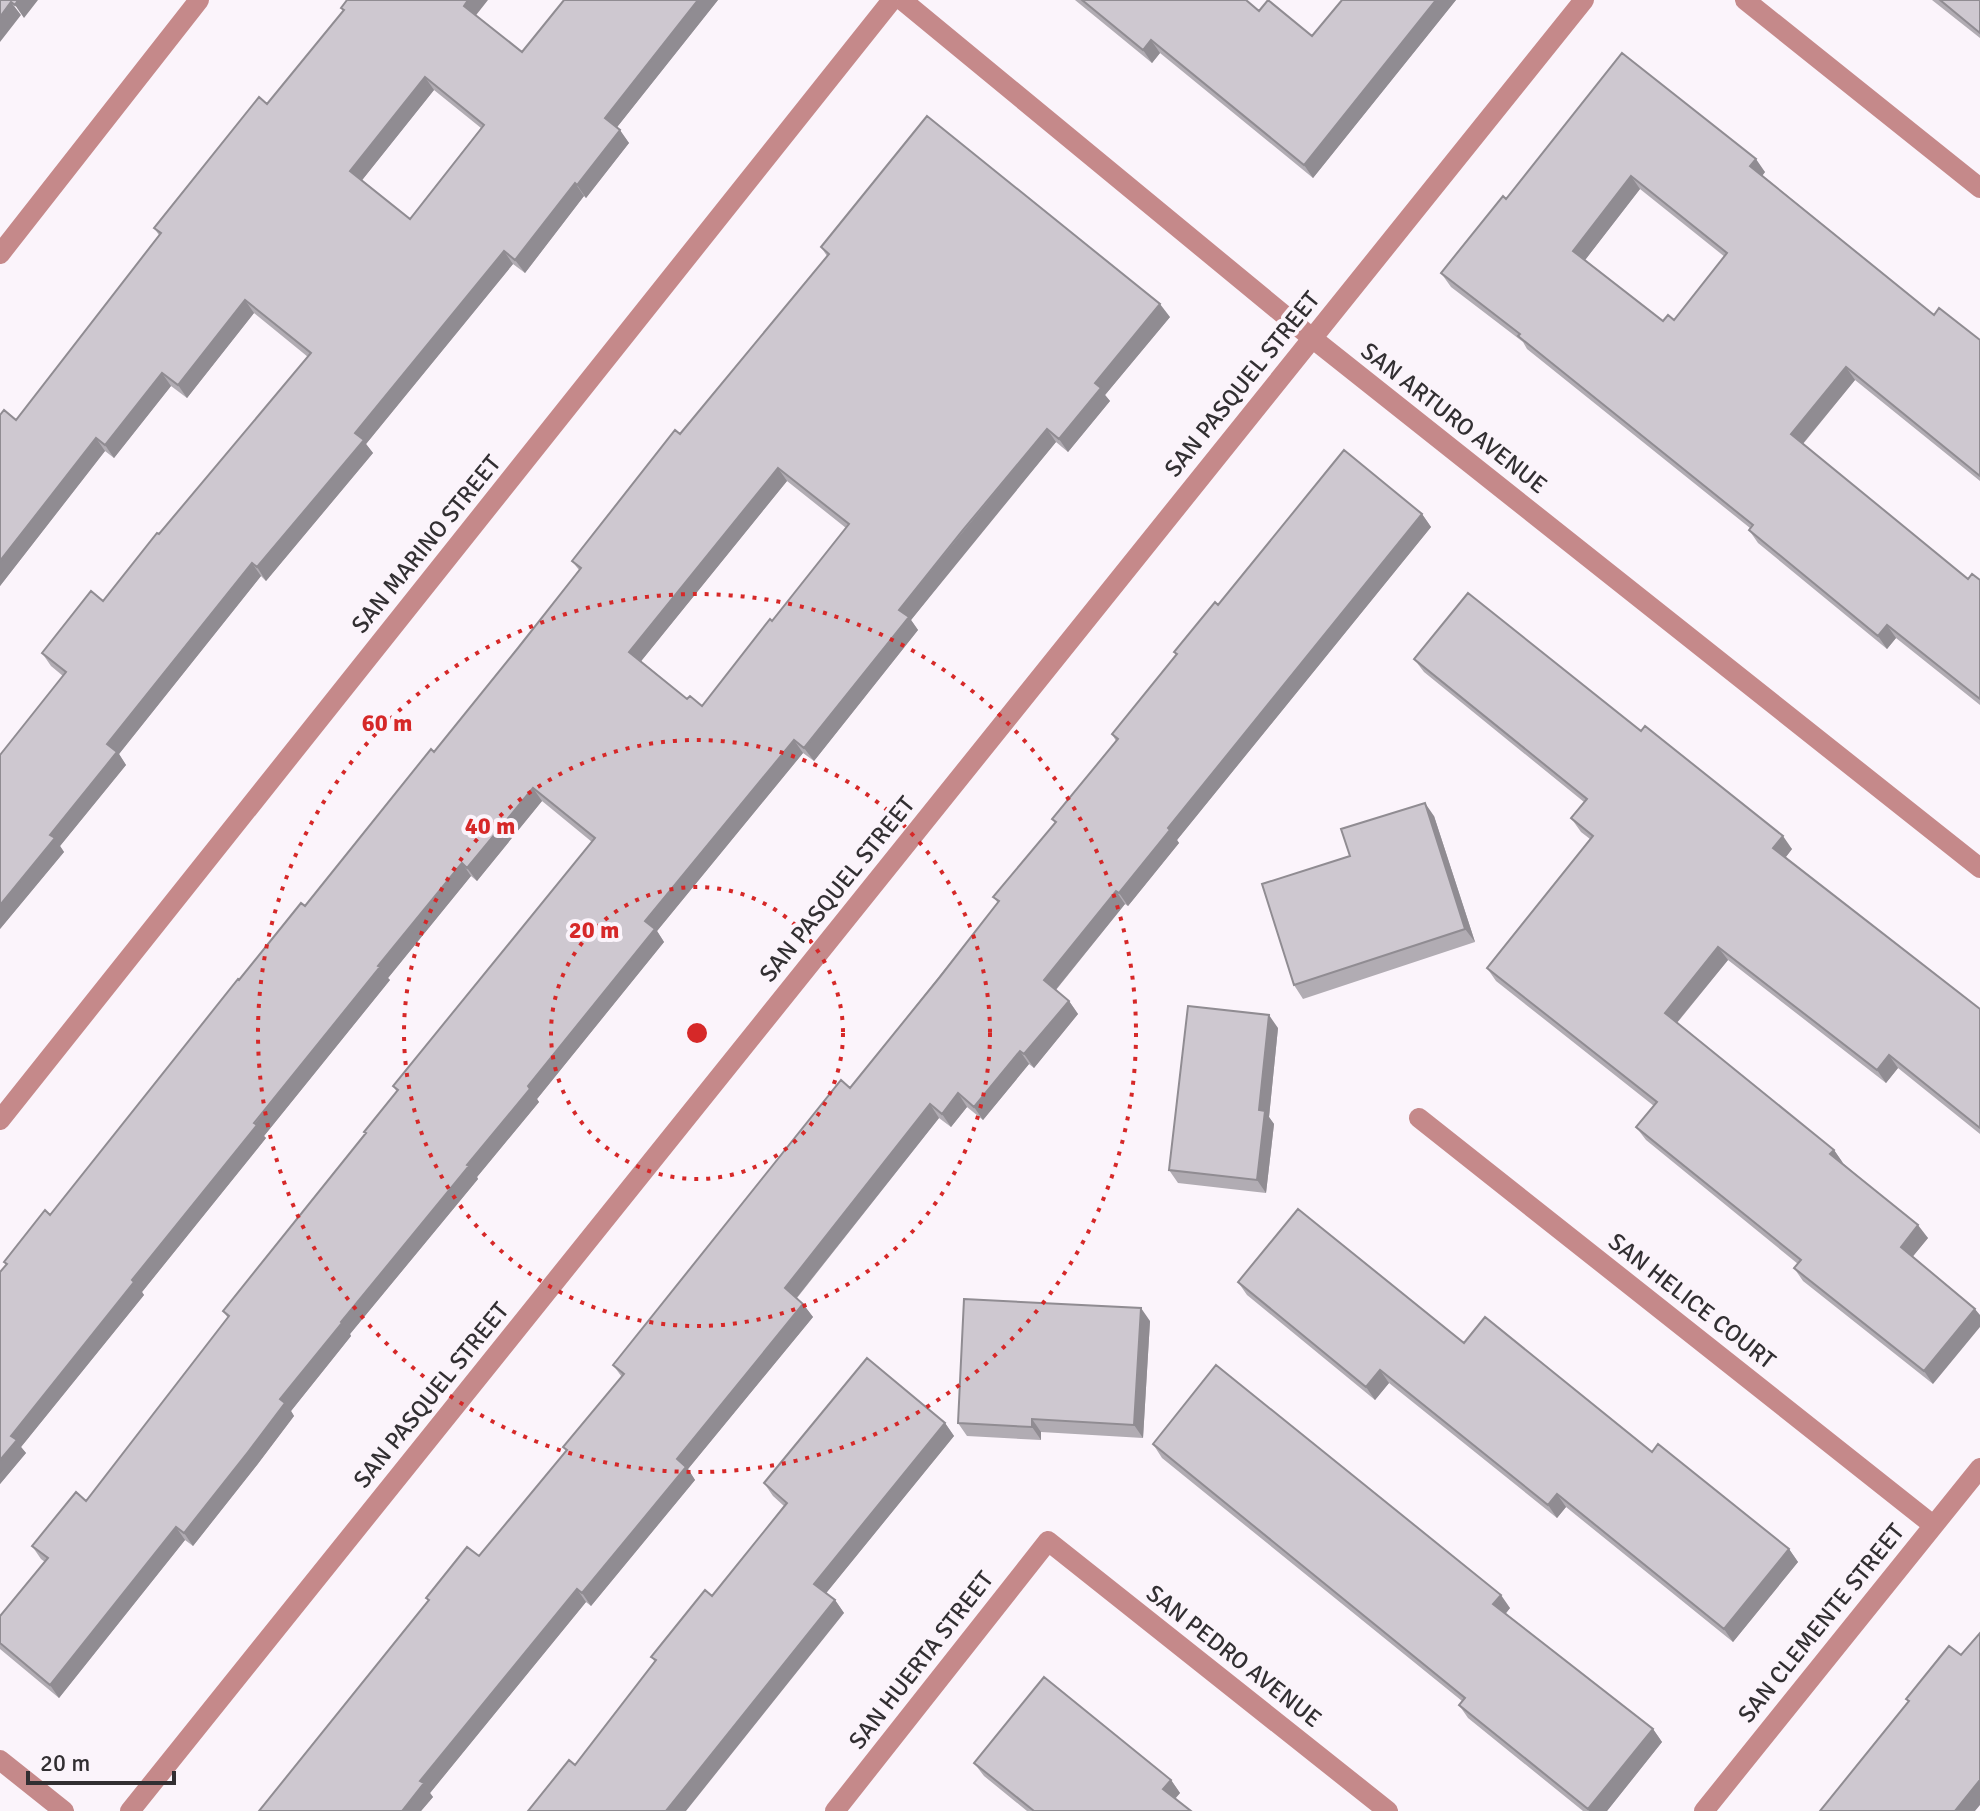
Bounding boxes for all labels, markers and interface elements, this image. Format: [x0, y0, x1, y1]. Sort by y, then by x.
street label: SAN PASQUEL STREET [1158, 285, 1326, 483]
street label: SAN ARTURO AVENUE [1355, 336, 1553, 500]
street label: SAN MARINO STREET [345, 449, 507, 639]
text: 60 m [362, 708, 412, 738]
street label: SAN PASQUEL STREET [753, 790, 921, 988]
text: 40 m [465, 811, 515, 841]
text: 20 m [569, 915, 619, 945]
centre of rings [683, 1019, 711, 1047]
street label: SAN HELICE COURT [1602, 1226, 1782, 1376]
street label: SAN PASQUEL STREET [347, 1296, 515, 1494]
street label: SAN CLEMENTE STREET [1731, 1517, 1911, 1729]
street label: SAN HUERTA STREET [842, 1565, 1000, 1755]
street label: SAN PEDRO AVENUE [1140, 1578, 1328, 1734]
scale bar [28, 1735, 174, 1785]
text: 20 m [40, 1748, 90, 1778]

